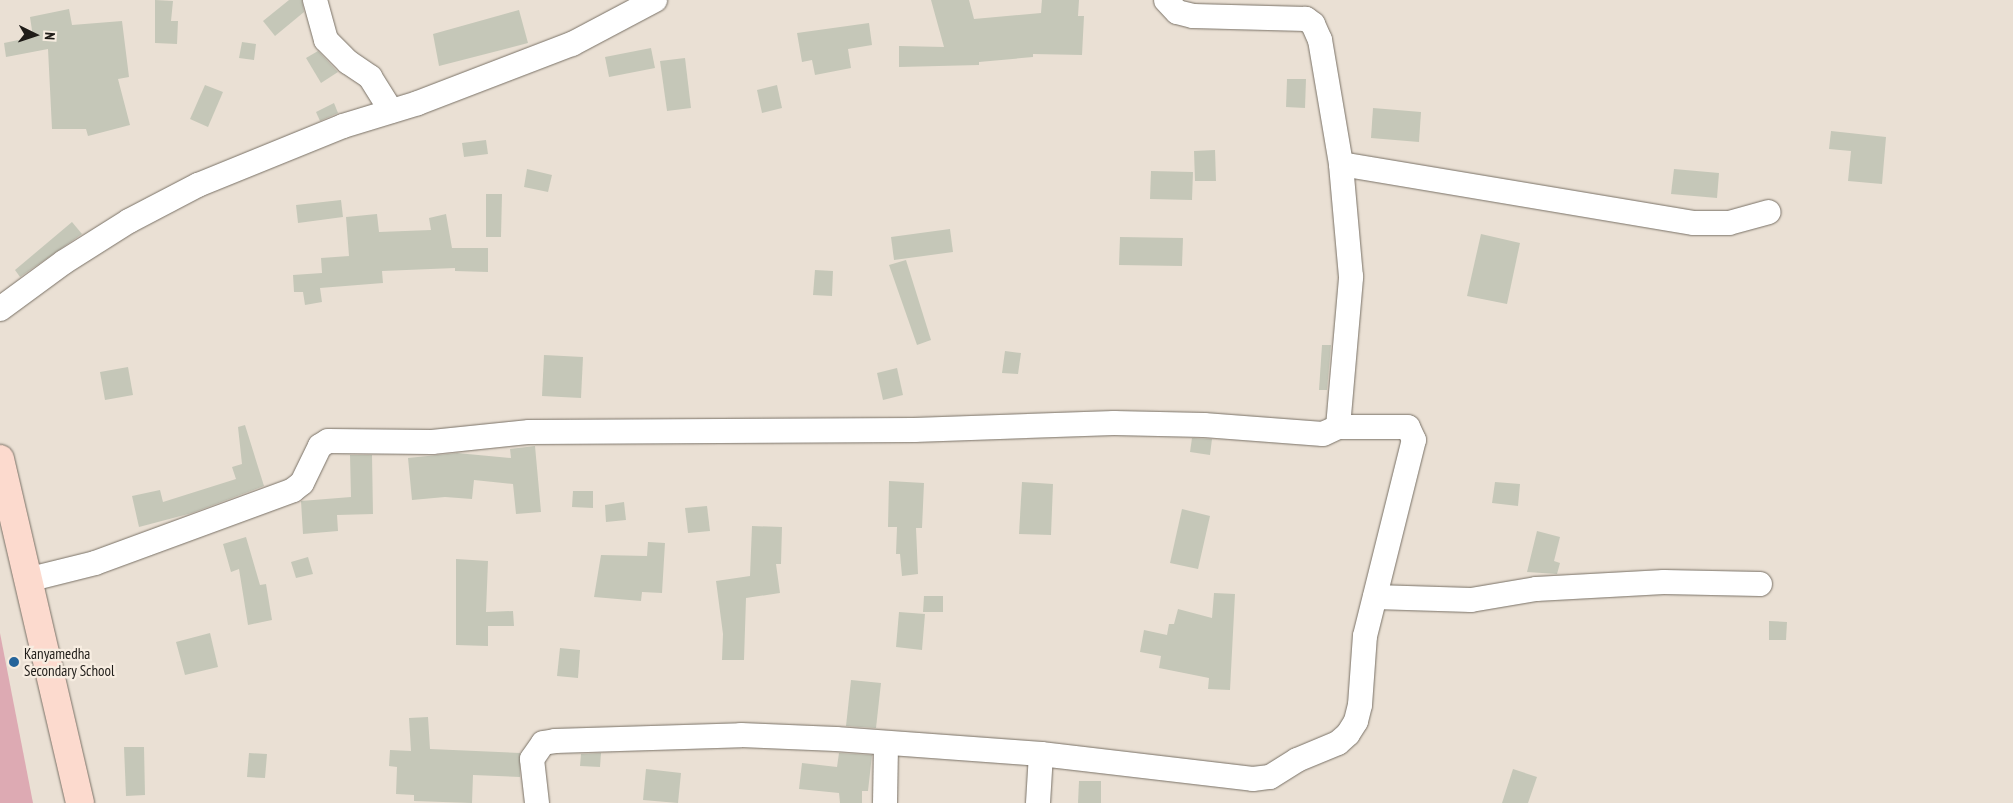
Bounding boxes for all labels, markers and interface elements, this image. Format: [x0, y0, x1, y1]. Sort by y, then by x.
north arrow [10, 10, 60, 60]
text: N [41, 32, 59, 40]
place label: Kanyamedha Secondary School [24, 644, 115, 679]
marker: Kanyamedha Secondary School [8, 656, 20, 668]

